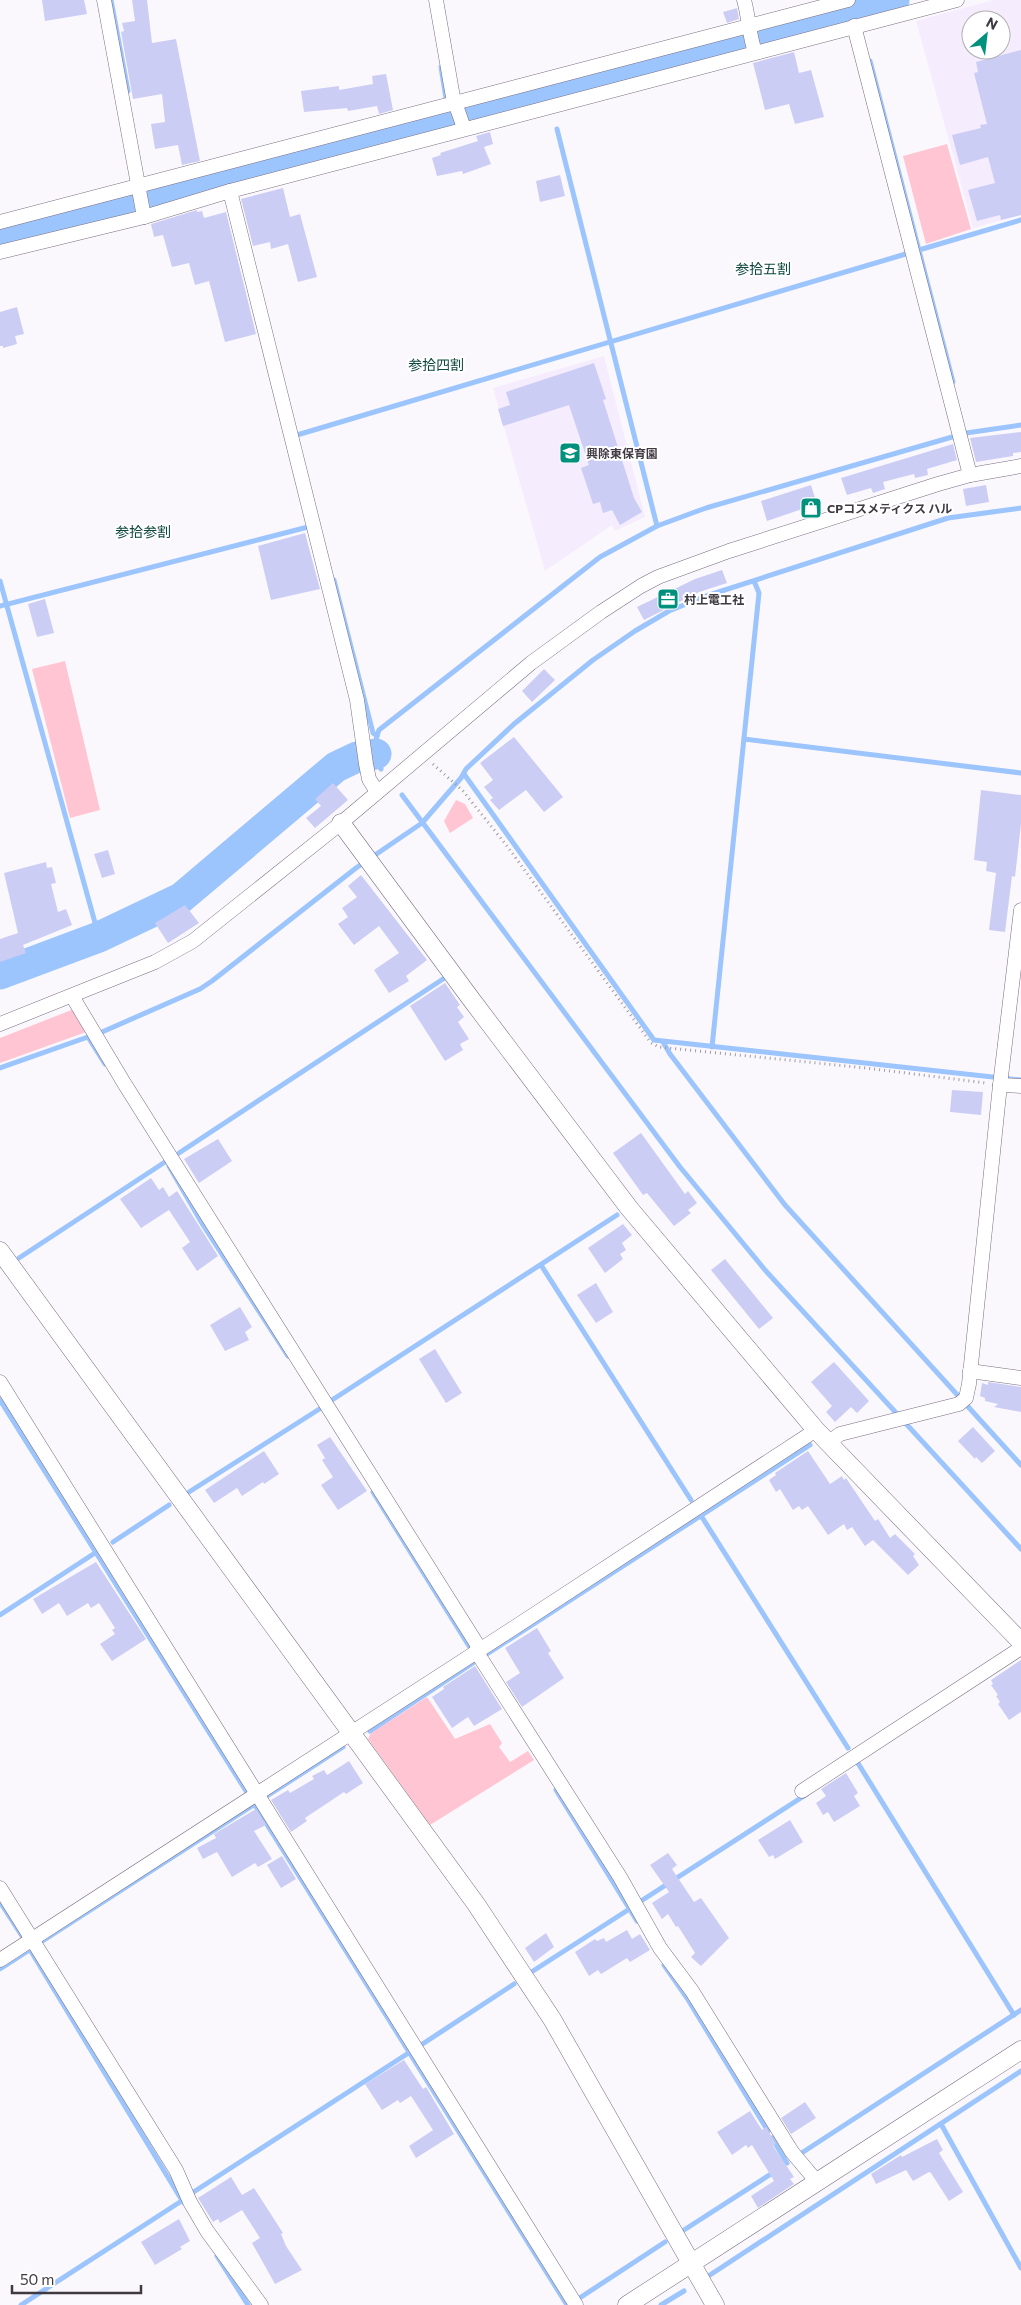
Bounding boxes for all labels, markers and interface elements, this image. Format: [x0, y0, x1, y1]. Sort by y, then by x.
north arrow [961, 10, 1011, 60]
text: N [984, 13, 1001, 33]
district label: 参拾五割 [735, 260, 791, 277]
district label: 参拾四割 [408, 356, 464, 373]
school or university icon: 興除東保育園 [558, 441, 582, 465]
place label: 興除東保育園 [586, 446, 658, 460]
shop icon: CPコスメティクス ハル [799, 496, 823, 520]
place label: CPコスメティクス ハル [827, 501, 952, 515]
district label: 参拾参割 [115, 523, 171, 540]
office icon: 村上電工社 [656, 587, 680, 611]
place label: 村上電工社 [684, 592, 744, 606]
scale bar [12, 2262, 141, 2294]
text: 50 m [20, 2270, 54, 2288]

